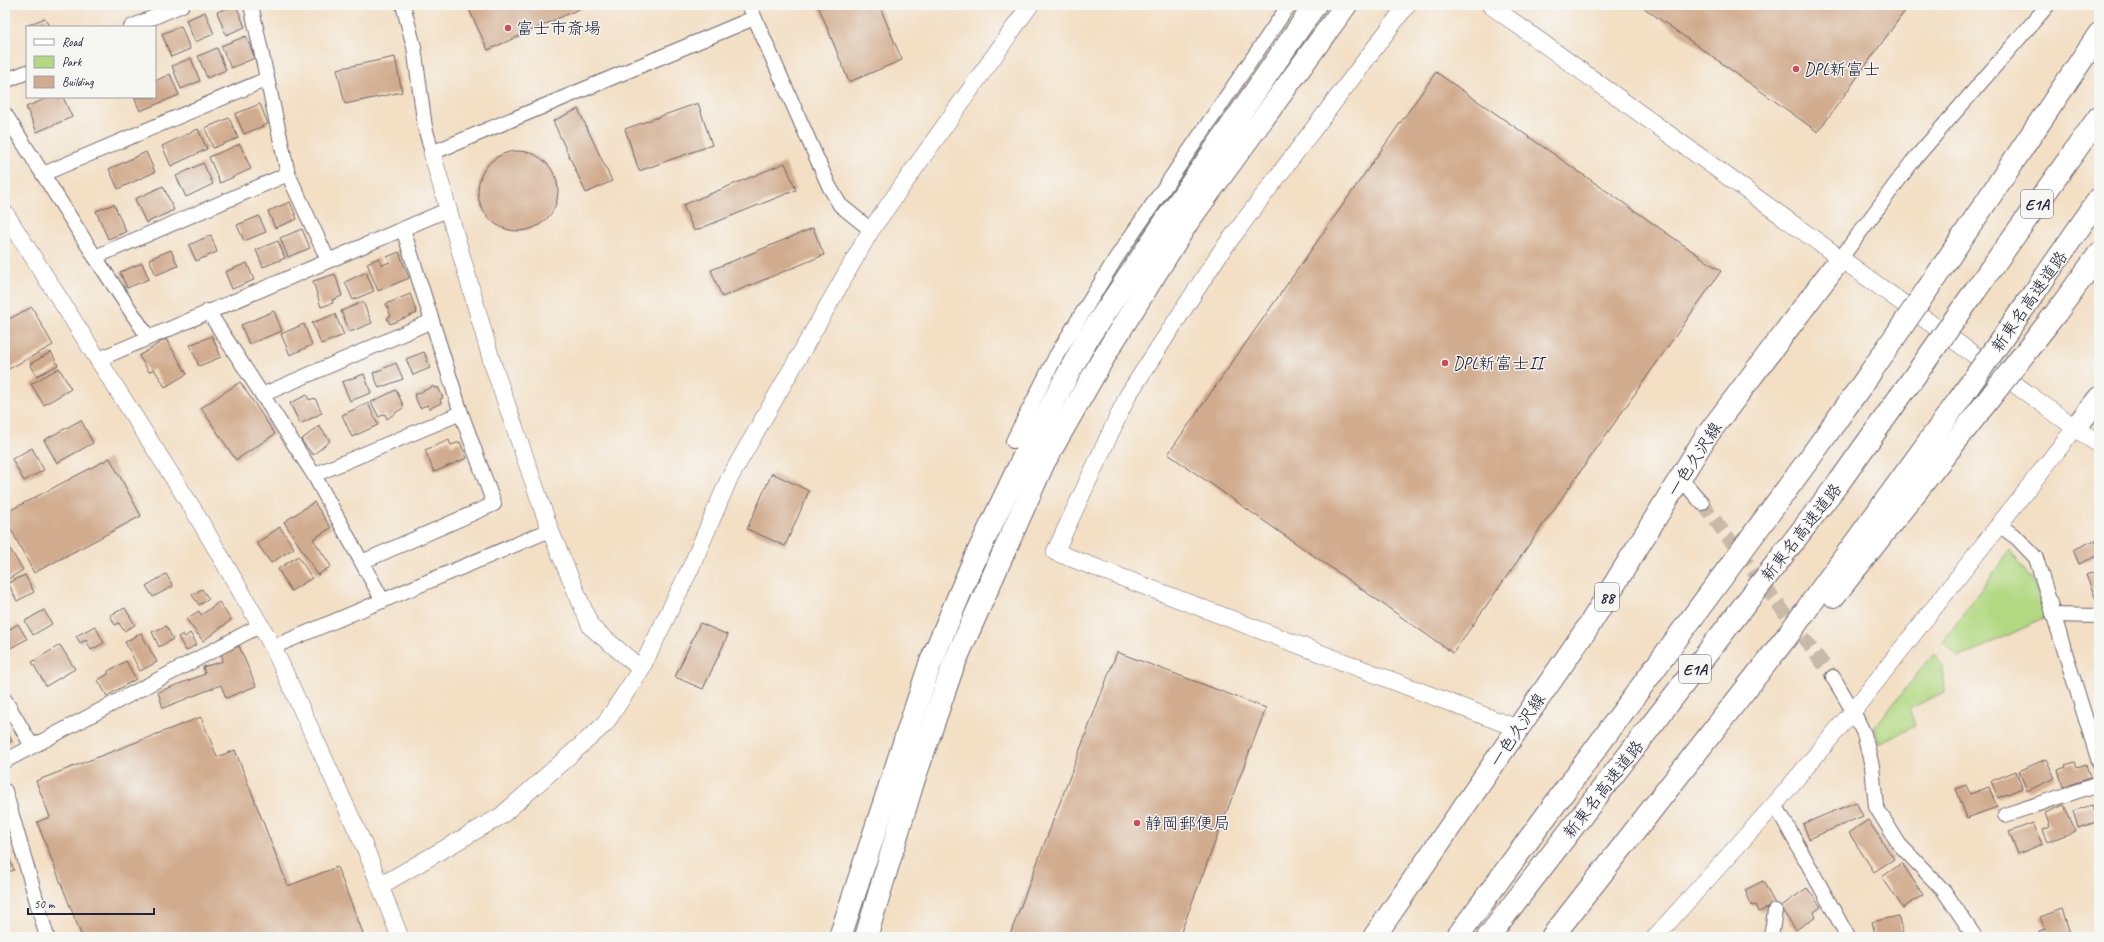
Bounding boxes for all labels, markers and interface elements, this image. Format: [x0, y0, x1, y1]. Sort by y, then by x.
place label: 富士市斎場 [516, 18, 601, 39]
marker: 富士市斎場 [503, 23, 513, 33]
legend [26, 26, 156, 98]
text: Road [62, 34, 84, 50]
text: Park [62, 54, 83, 70]
place label: DPL新富士 [1804, 59, 1880, 80]
marker: DPL新富士 [1791, 64, 1801, 74]
text: Building [62, 74, 94, 90]
road number: E1A [2021, 190, 2053, 218]
street label: 新東名高速道路 [1987, 247, 2072, 356]
place label: DPL新富士II [1453, 353, 1547, 374]
marker: DPL新富士II [1440, 358, 1450, 368]
street label: 一色久沢線 [1662, 418, 1726, 501]
street label: 新東名高速道路 [1756, 479, 1846, 586]
road number: 88 [1595, 583, 1619, 611]
road number: E1A [1679, 655, 1711, 683]
street label: 一色久沢線 [1485, 689, 1550, 771]
street label: 新東名高速道路 [1558, 736, 1648, 843]
place label: 静岡郵便局 [1145, 813, 1230, 834]
marker: 静岡郵便局 [1132, 818, 1142, 828]
scale bar [28, 890, 154, 916]
text: 50 m [34, 896, 56, 912]

